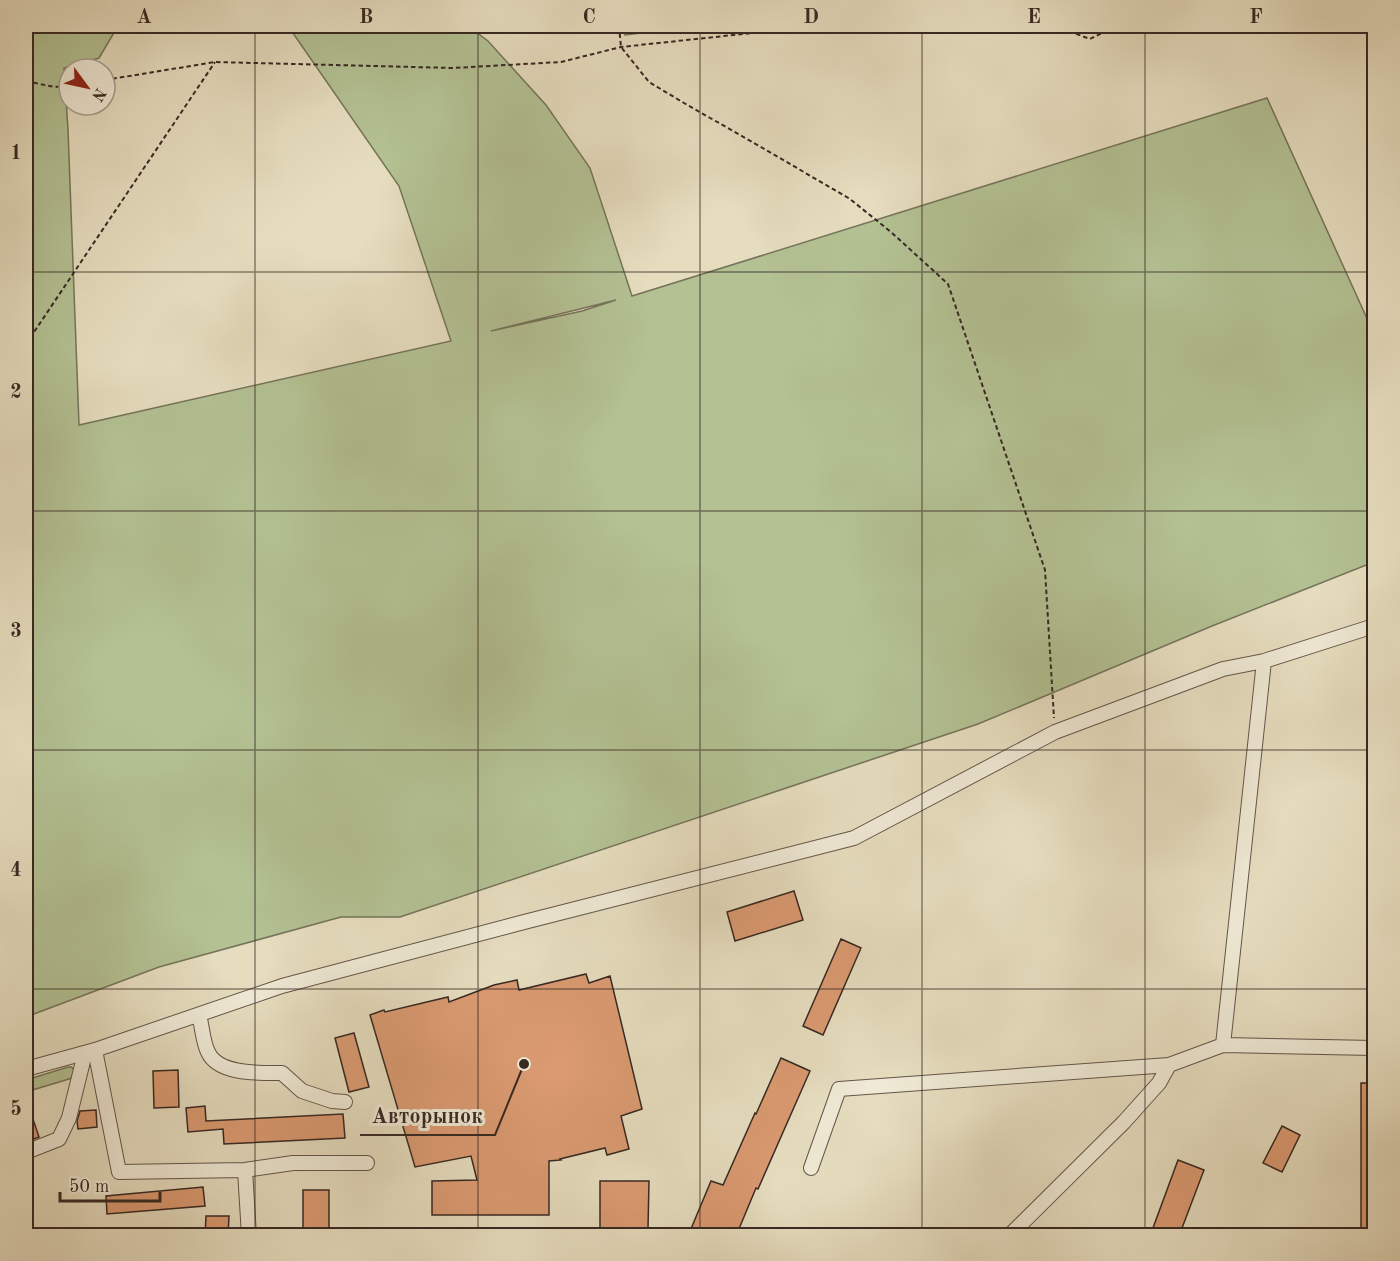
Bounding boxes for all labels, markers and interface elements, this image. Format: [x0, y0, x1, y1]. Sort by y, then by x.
text: A [136, 8, 152, 28]
text: B [359, 8, 373, 28]
text: C [582, 8, 596, 28]
text: D [803, 8, 819, 28]
text: E [1027, 8, 1041, 28]
text: F [1249, 8, 1263, 28]
north arrow [57, 57, 117, 117]
text: N [87, 85, 108, 104]
text: 1 [10, 144, 22, 164]
text: 2 [10, 383, 22, 403]
text: 3 [10, 622, 22, 642]
text: 4 [10, 861, 22, 881]
callout: Авторынок [360, 1095, 495, 1135]
text: 5 [10, 1099, 22, 1120]
text: Авторынок [371, 1106, 483, 1128]
scale bar [60, 1165, 160, 1203]
text: 50 m [69, 1178, 109, 1196]

